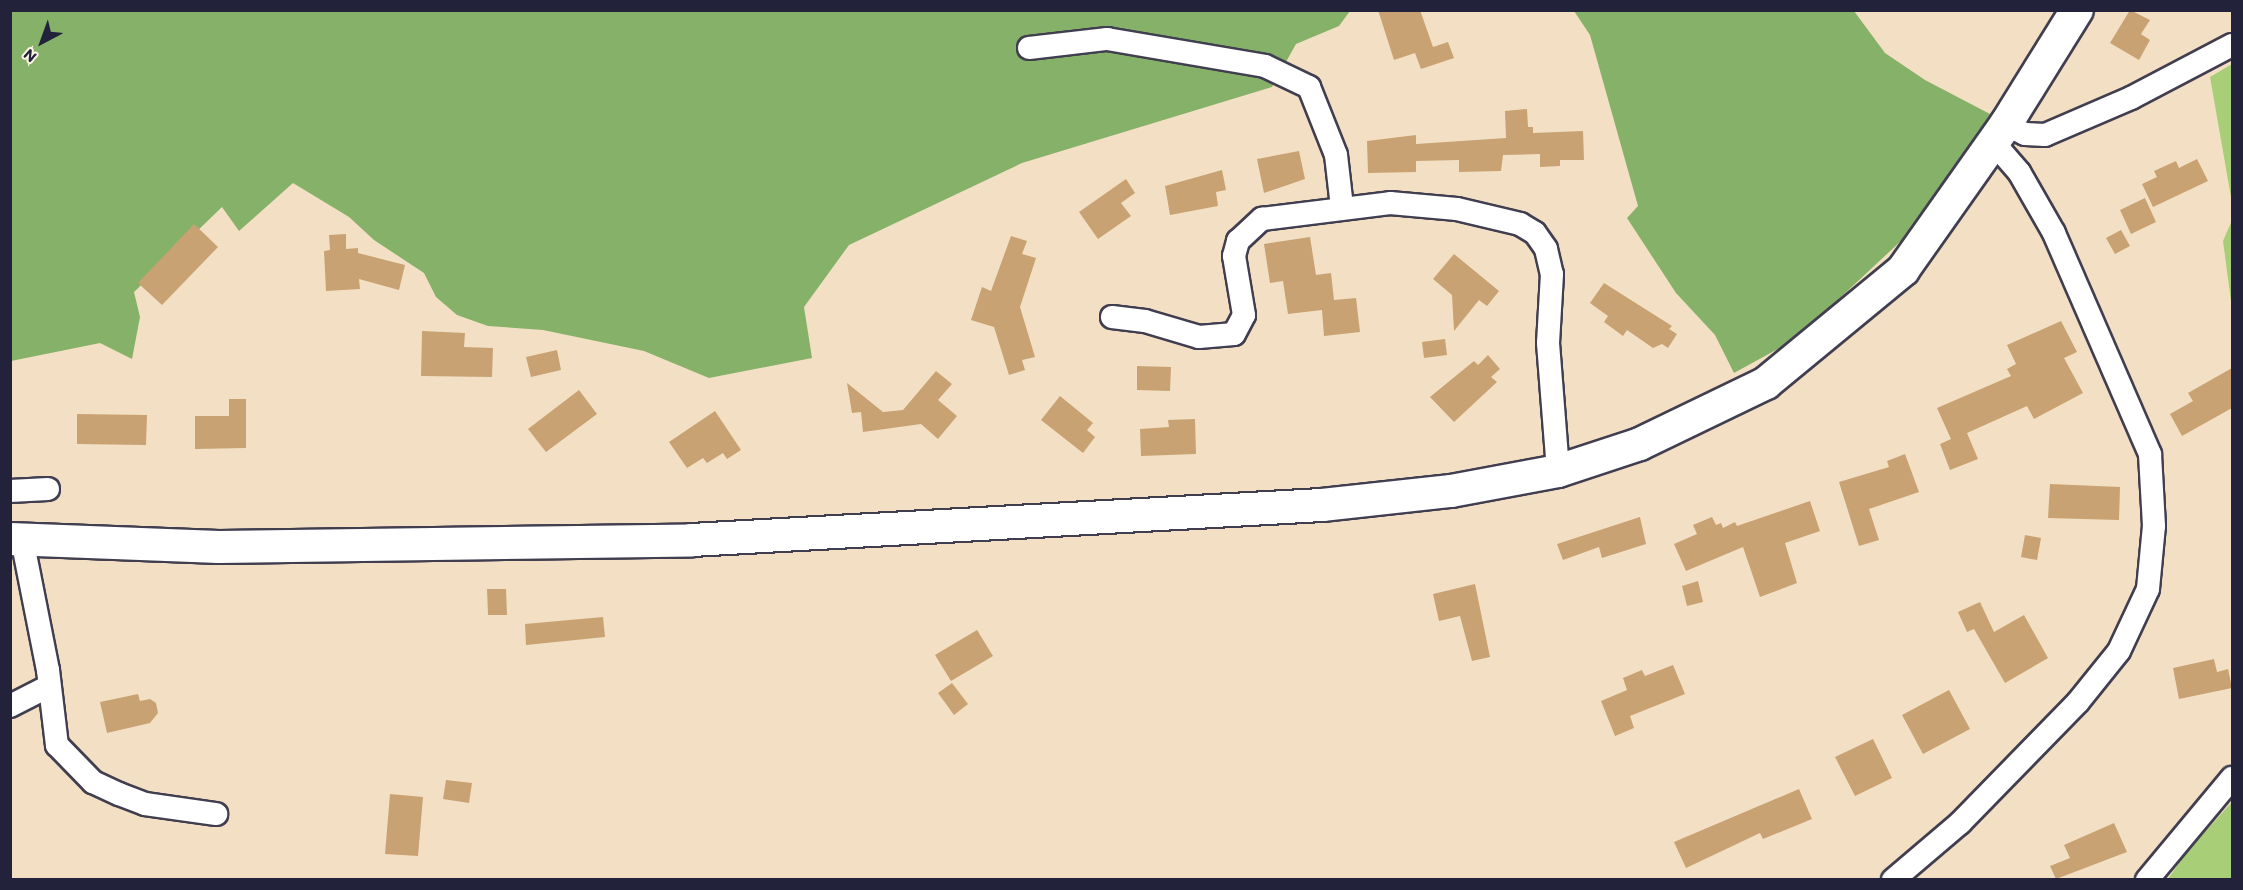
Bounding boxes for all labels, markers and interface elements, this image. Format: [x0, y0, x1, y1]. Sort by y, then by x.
north arrow [12, 12, 72, 72]
text: N [20, 45, 40, 67]

